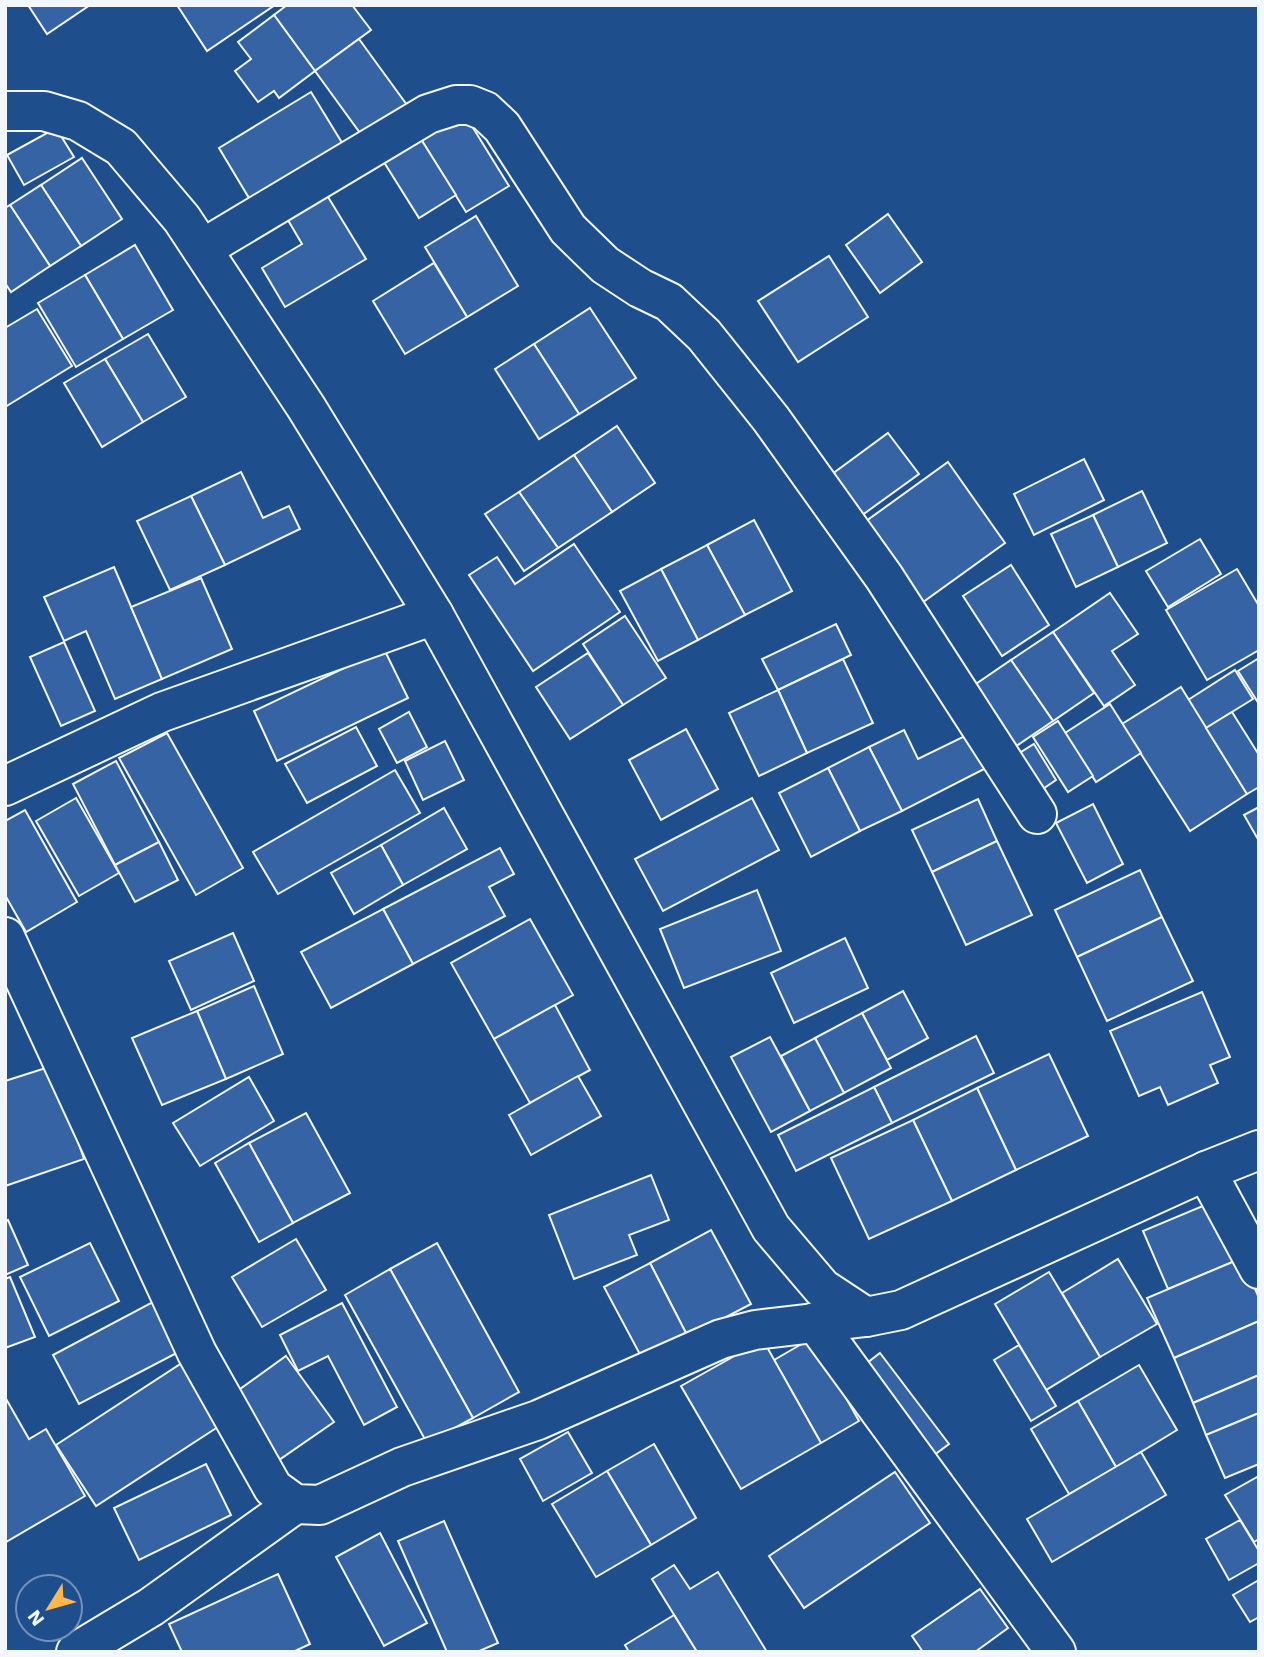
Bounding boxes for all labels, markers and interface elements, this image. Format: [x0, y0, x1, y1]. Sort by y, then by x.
north arrow [14, 1573, 84, 1643]
text: N [22, 1605, 49, 1630]

